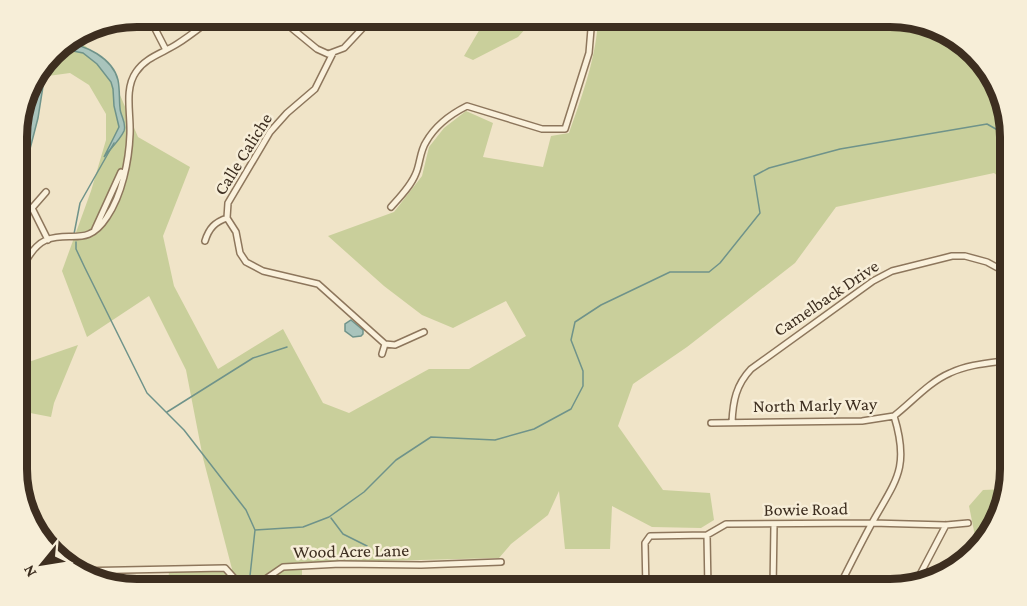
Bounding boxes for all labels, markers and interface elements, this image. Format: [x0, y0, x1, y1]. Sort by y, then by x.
street label: Calle Caliche [210, 109, 276, 199]
street label: Camelback Drive [770, 256, 882, 340]
street label: North Marly Way [753, 394, 878, 416]
street label: Bowie Road [764, 498, 849, 520]
north arrow [12, 534, 72, 594]
street label: Wood Acre Lane [293, 540, 409, 562]
text: N [19, 562, 40, 580]

